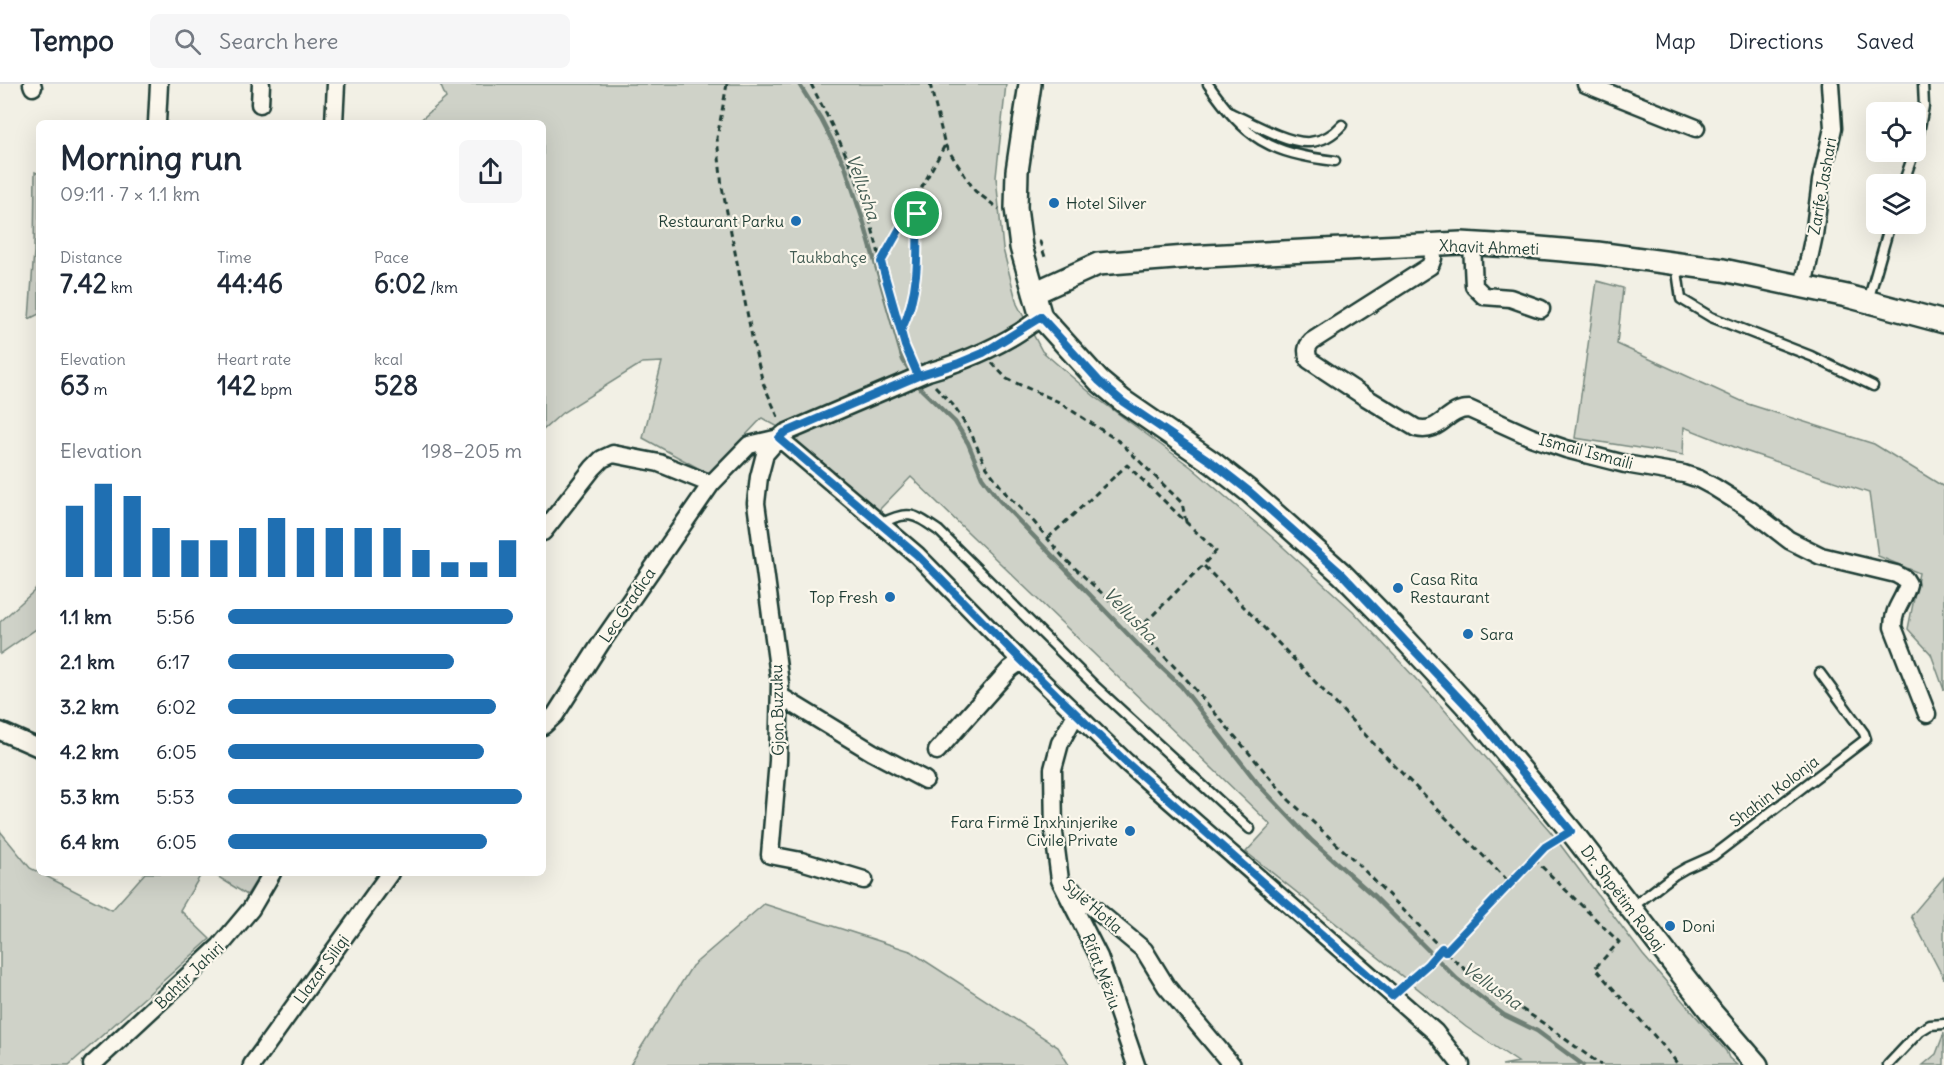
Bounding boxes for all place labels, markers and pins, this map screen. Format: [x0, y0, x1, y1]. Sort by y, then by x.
pin [891, 188, 942, 239]
place label: Hotel Silver [1066, 193, 1147, 213]
marker: Hotel Silver [1047, 196, 1061, 210]
place label: Restaurant Parku [658, 211, 784, 231]
marker: Restaurant Parku [789, 214, 803, 228]
place label: Casa Rita Restaurant [1410, 569, 1490, 607]
marker: Casa Rita Restaurant [1391, 581, 1405, 595]
place label: Top Fresh [809, 587, 878, 607]
marker: Top Fresh [883, 590, 897, 604]
place label: Sara [1480, 624, 1514, 644]
marker: Sara [1461, 627, 1475, 641]
place label: Fara Firmë Inxhinjerike Civile Private [951, 812, 1118, 850]
marker: Fara Firmë Inxhinjerike Civile Private [1123, 824, 1137, 838]
place label: Doni [1682, 916, 1715, 936]
marker: Doni [1663, 919, 1677, 933]

